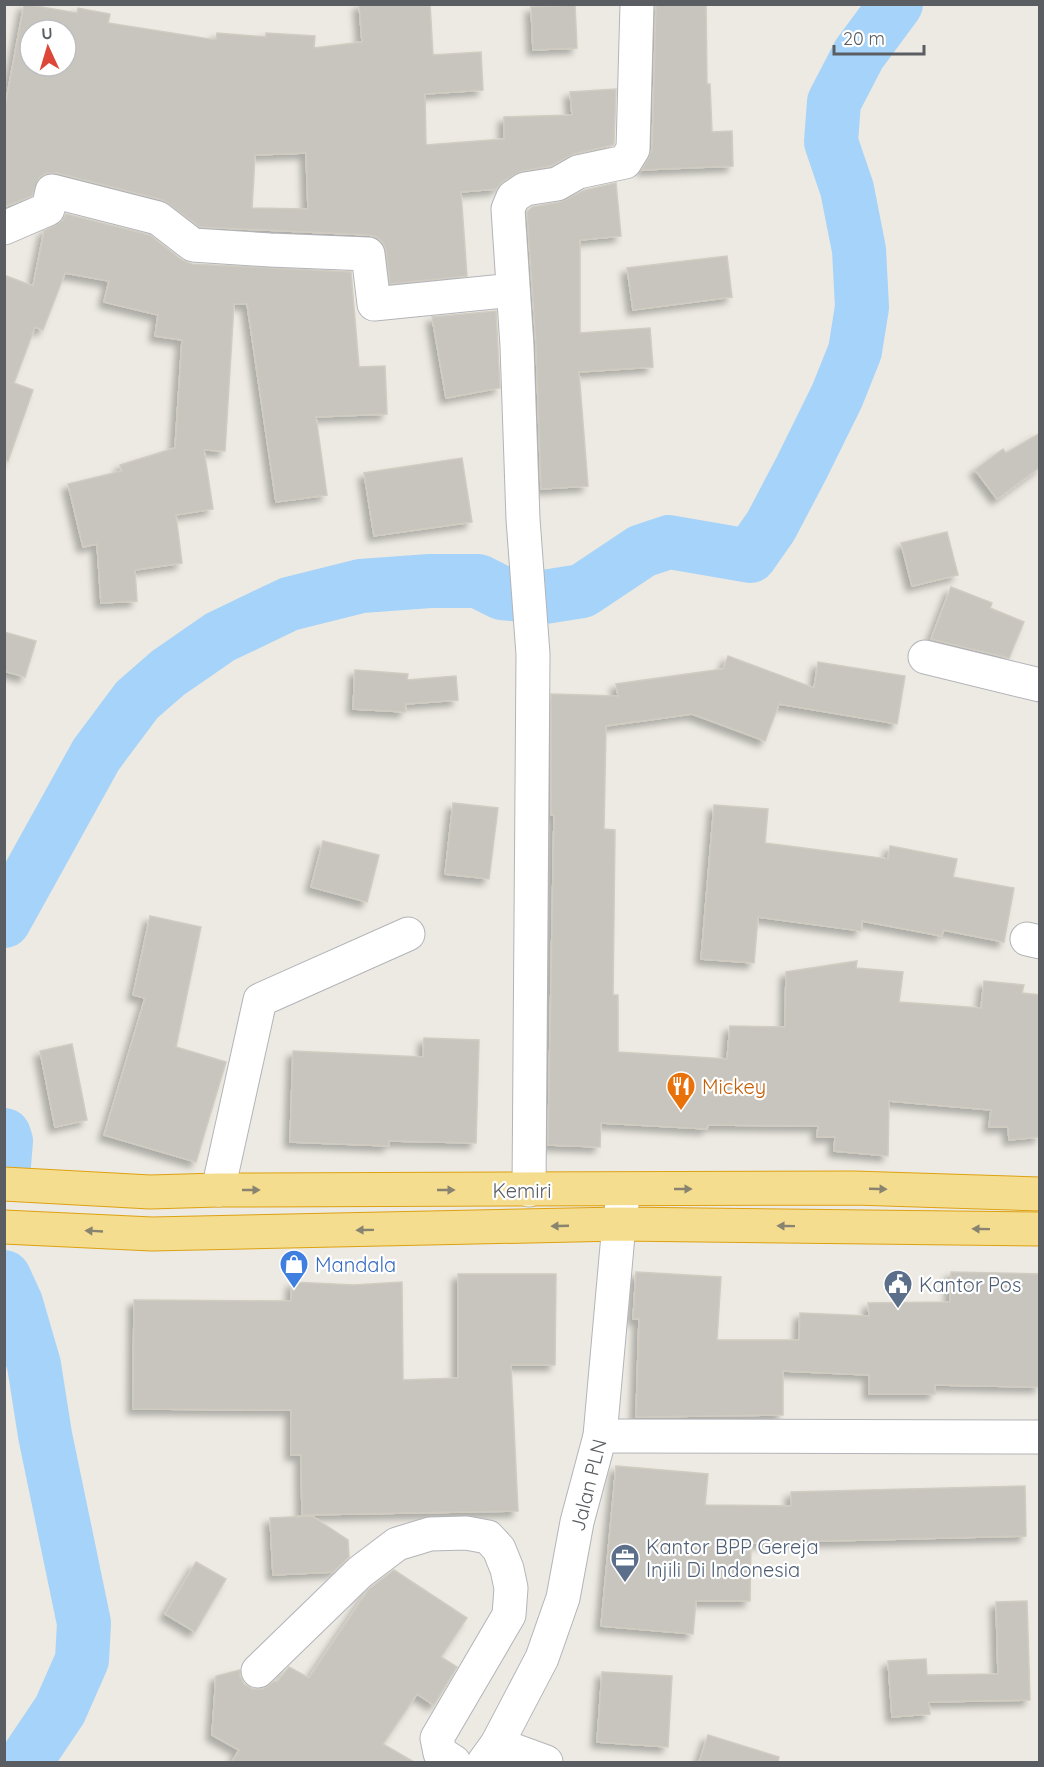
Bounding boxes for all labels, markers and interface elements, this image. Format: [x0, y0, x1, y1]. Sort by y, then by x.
north arrow [18, 18, 78, 78]
scale bar [834, 18, 924, 56]
text: U [41, 23, 53, 43]
text: 20 m [843, 27, 885, 50]
restaurant icon: Mickey [665, 1070, 697, 1112]
place label: Mickey [702, 1074, 766, 1099]
street label: Kemiri [493, 1178, 551, 1203]
one-way arrow [673, 1184, 692, 1194]
one-way arrow [868, 1184, 887, 1193]
one-way arrow [241, 1185, 260, 1195]
one-way arrow [436, 1185, 455, 1195]
one-way arrow [777, 1221, 796, 1231]
one-way arrow [551, 1222, 570, 1231]
one-way arrow [972, 1224, 991, 1233]
one-way arrow [356, 1225, 375, 1235]
one-way arrow [85, 1227, 104, 1236]
shop icon: Mandala [278, 1248, 310, 1290]
place label: Mandala [315, 1252, 396, 1277]
public building icon: Kantor Pos [882, 1268, 914, 1310]
place label: Kantor Pos [919, 1272, 1021, 1297]
street label: Jalan PLN [564, 1436, 612, 1534]
place label: Kantor BPP Gereja Injili Di Indonesia [646, 1534, 819, 1582]
office icon: Kantor BPP Gereja Injili Di Indonesia [609, 1542, 641, 1584]

